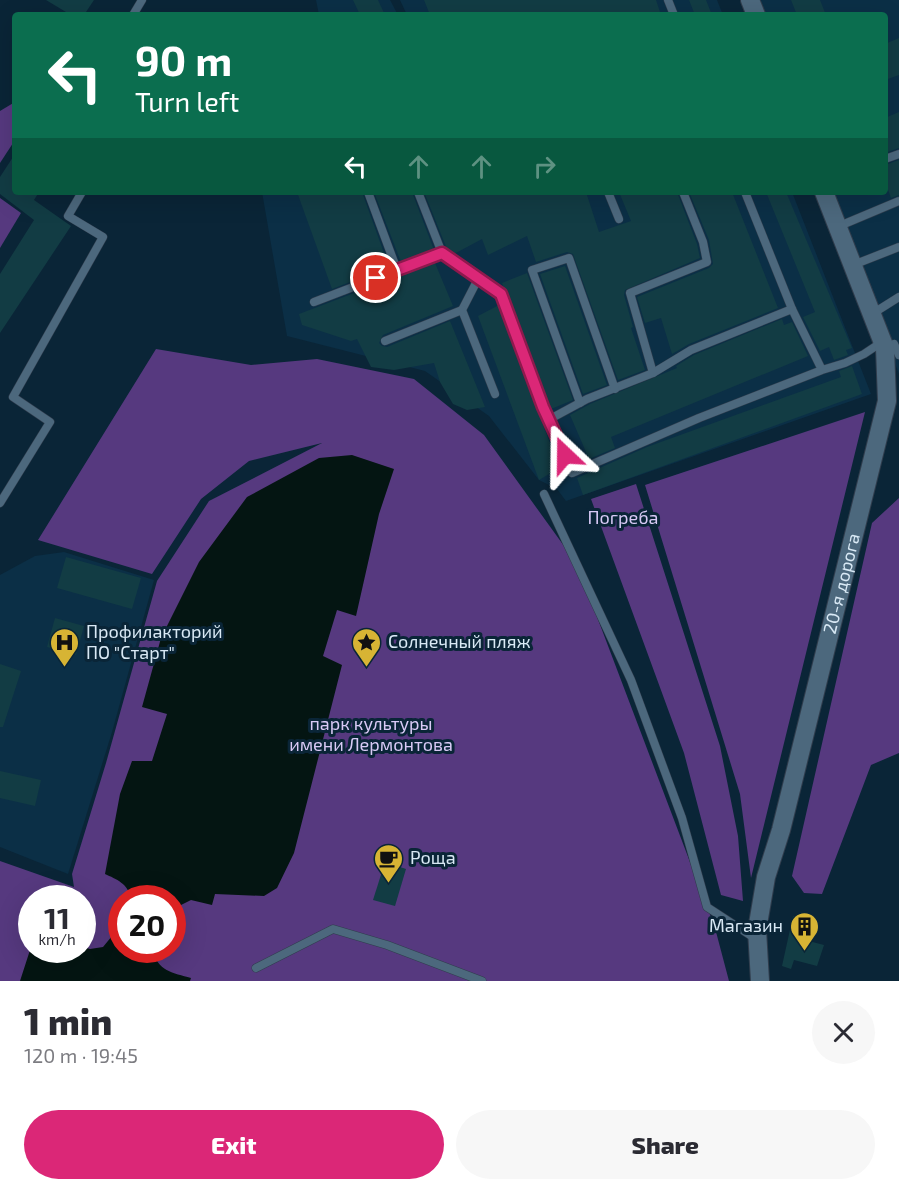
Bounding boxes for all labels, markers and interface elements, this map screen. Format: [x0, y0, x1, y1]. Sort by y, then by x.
text: 90 m [135, 34, 232, 84]
icon: left [36, 36, 114, 114]
text: Turn left [135, 85, 239, 117]
icon: left [339, 150, 372, 183]
icon: ahead [402, 150, 435, 183]
icon: ahead [465, 150, 498, 183]
icon: right [528, 150, 561, 183]
pin [350, 252, 401, 303]
icon: arrive [359, 261, 392, 294]
position arrow [533, 423, 597, 487]
park label: Погреба [587, 506, 659, 528]
street label: 20-я дорога [818, 531, 864, 636]
place label: Профилакторий ПО "Старт" [86, 620, 223, 663]
hospital icon: Профилакторий ПО "Старт" [49, 626, 81, 668]
place icon: Солнечный пляж [351, 626, 383, 668]
place label: Солнечный пляж [388, 630, 531, 652]
park label: парк культуры имени Лермонтова [289, 712, 453, 755]
cafe icon: Роща [373, 842, 405, 884]
place label: Роща [410, 846, 456, 868]
speed limit sign: 20 [108, 885, 186, 963]
text: 11 [44, 899, 70, 935]
building icon: Магазин [788, 910, 820, 952]
place label: Магазин [709, 914, 783, 936]
text: km/h [38, 930, 76, 948]
text: 1 min [24, 999, 112, 1042]
button: close [812, 1001, 875, 1064]
text: 120 m · 19:45 [24, 1043, 138, 1067]
button: Exit [24, 1110, 444, 1179]
button: Share [456, 1110, 875, 1179]

